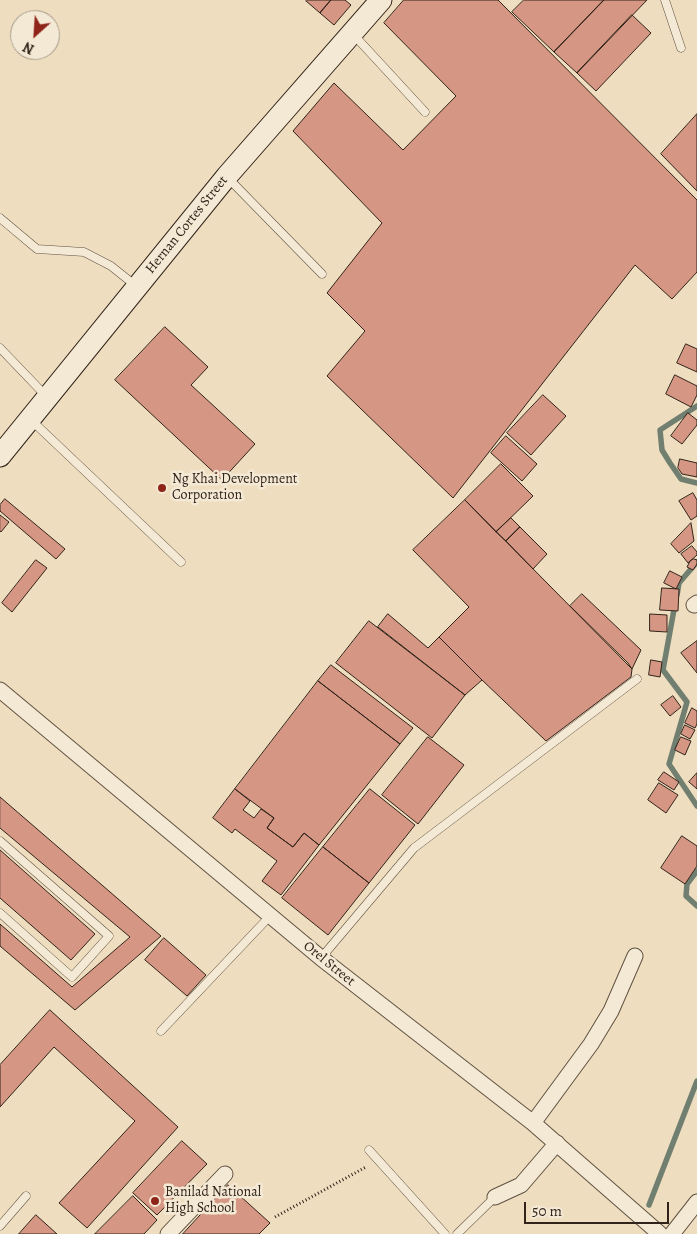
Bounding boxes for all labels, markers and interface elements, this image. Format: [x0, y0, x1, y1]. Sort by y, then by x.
north arrow [10, 10, 60, 60]
text: N [20, 37, 37, 59]
street label: Hernan Cortes Street [142, 173, 232, 277]
place label: Ng Khai Development Corporation [172, 472, 297, 504]
marker: Ng Khai Development Corporation [156, 482, 168, 494]
street label: Orel Street [300, 938, 358, 990]
place label: Banilad National High School [165, 1185, 261, 1218]
scale bar [527, 1192, 672, 1224]
marker: Banilad National High School [149, 1195, 161, 1207]
text: 50 m [532, 1201, 562, 1221]

